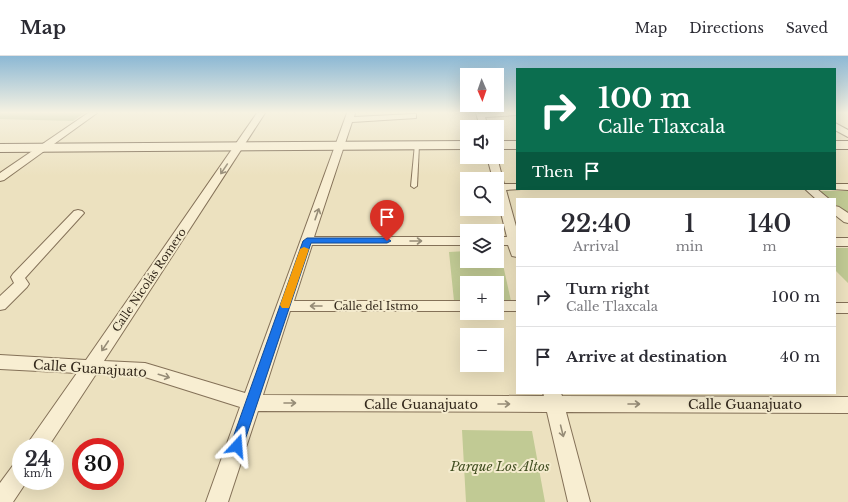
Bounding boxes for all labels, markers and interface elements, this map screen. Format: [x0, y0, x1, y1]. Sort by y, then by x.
text: Map [20, 16, 66, 39]
text: Map [635, 19, 667, 37]
text: Directions [689, 19, 764, 37]
text: Saved [786, 19, 828, 37]
north arrow [460, 68, 504, 112]
map controls [460, 68, 504, 372]
text: 100 m [598, 81, 691, 116]
icon: right [532, 84, 584, 136]
text: Calle Tlaxcala [598, 116, 725, 138]
button: sound [460, 120, 504, 164]
icon: arrive [581, 160, 603, 182]
text: Then [532, 162, 573, 181]
one-way arrow [220, 163, 228, 174]
button: search [460, 172, 504, 216]
pin [370, 200, 404, 241]
icon: arrive [376, 206, 398, 228]
one-way arrow [313, 208, 321, 220]
text: 22:40 [561, 209, 631, 238]
text: 1 [684, 209, 695, 238]
text: 140 [748, 209, 791, 238]
button: layers [460, 224, 504, 268]
street label: Calle Nicolás Romero [109, 225, 189, 335]
one-way arrow [409, 237, 422, 245]
text: Arrival [573, 238, 619, 255]
text: min [676, 238, 703, 255]
text: m [763, 238, 777, 255]
button: + [460, 276, 504, 320]
text: Turn right [566, 279, 649, 298]
icon: right [532, 286, 554, 308]
text: 100 m [771, 287, 820, 306]
text: Calle Tlaxcala [566, 298, 658, 315]
street label: Calle del Istmo [334, 299, 418, 313]
one-way arrow [310, 302, 323, 310]
button: − [460, 328, 504, 372]
one-way arrow [100, 341, 109, 352]
icon: arrive [532, 346, 554, 368]
text: Arrive at destination [566, 347, 727, 366]
text: 40 m [780, 347, 820, 366]
street label: Calle Guanajuato [33, 356, 147, 381]
one-way arrow [157, 373, 170, 380]
street label: Calle Guanajuato [364, 396, 478, 413]
street label: Calle Guanajuato [688, 396, 802, 413]
one-way arrow [283, 399, 296, 407]
one-way arrow [497, 400, 510, 408]
one-way arrow [627, 400, 640, 408]
one-way arrow [558, 424, 566, 437]
position arrow [216, 425, 258, 467]
speed limit sign: 30 [72, 438, 124, 490]
text: 24 [25, 447, 51, 471]
park label: Parque Los Altos [449, 458, 550, 475]
text: km/h [24, 467, 52, 480]

